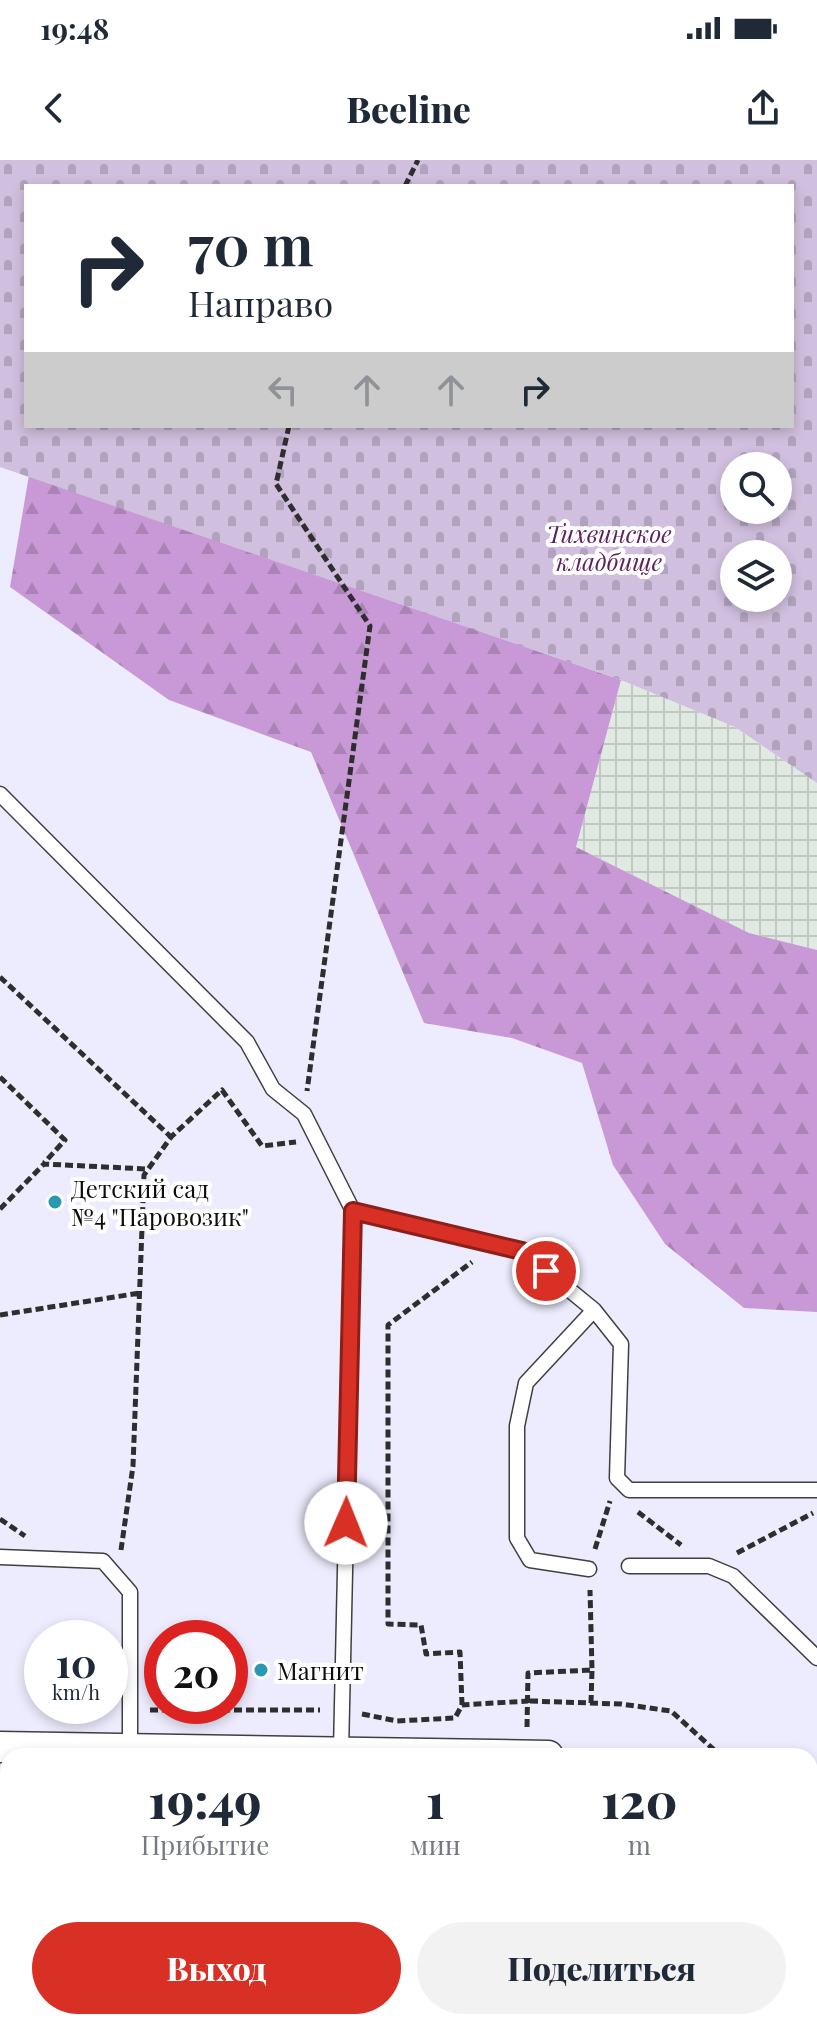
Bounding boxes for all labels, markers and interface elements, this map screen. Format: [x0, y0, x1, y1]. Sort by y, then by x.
text: 19:48 [40, 8, 109, 48]
text: Beeline [346, 84, 471, 132]
icon: back [32, 86, 76, 130]
icon: share [741, 86, 785, 130]
text: 70 m [188, 206, 313, 281]
icon: right [56, 216, 160, 320]
text: Направо [188, 278, 333, 326]
icon: left [261, 368, 305, 412]
icon: ahead [345, 368, 389, 412]
icon: ahead [429, 368, 473, 412]
icon: right [513, 368, 557, 412]
map controls [720, 452, 792, 612]
button: search [720, 452, 792, 524]
park label: Тихвинское кладбище [546, 517, 672, 577]
button: layers [720, 540, 792, 612]
place label: Детский сад №4 "Паровозик" [71, 1172, 249, 1232]
marker: Детский сад №4 "Паровозик" [46, 1193, 64, 1211]
pin [512, 1237, 580, 1305]
icon: arrive [524, 1249, 568, 1293]
position arrow [304, 1481, 388, 1565]
speed limit sign: 20 [144, 1620, 248, 1724]
text: 10 [55, 1635, 97, 1688]
place label: Магнит [277, 1654, 364, 1686]
marker: Магнит [252, 1661, 270, 1679]
text: km/h [52, 1678, 100, 1705]
text: 19:49 [148, 1767, 262, 1831]
text: 1 [426, 1767, 445, 1831]
text: 120 [601, 1767, 677, 1831]
text: Прибытие [141, 1827, 269, 1862]
text: мин [410, 1827, 461, 1862]
text: m [628, 1827, 651, 1862]
button: Выход [32, 1922, 401, 2014]
button: Поделиться [417, 1922, 786, 2014]

